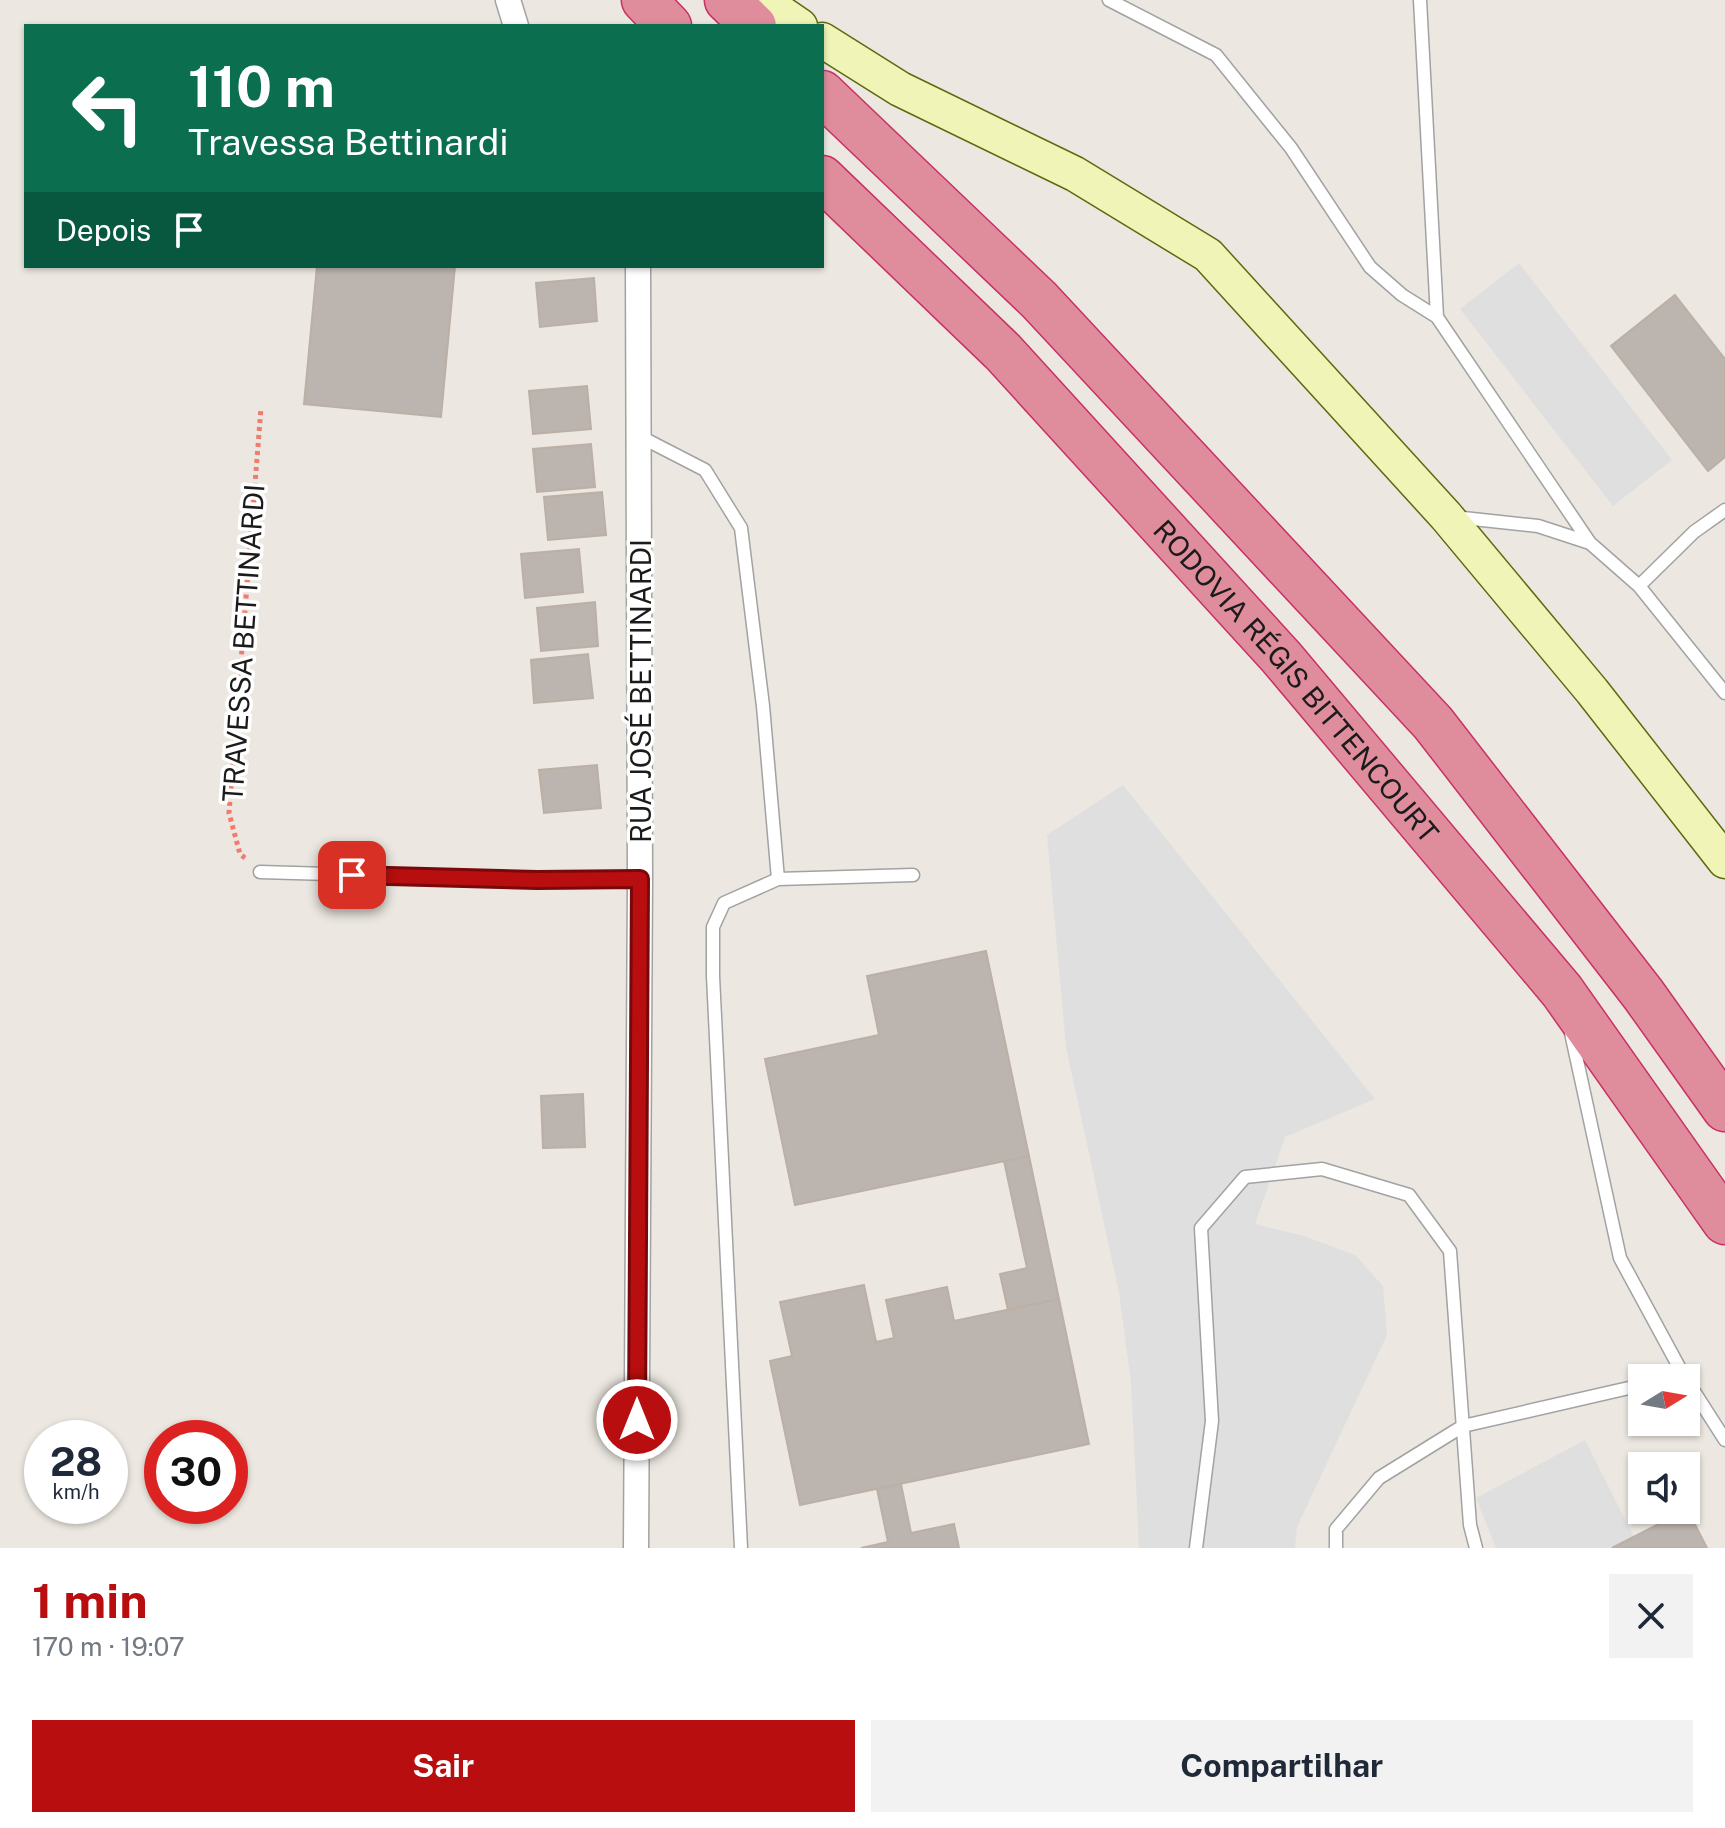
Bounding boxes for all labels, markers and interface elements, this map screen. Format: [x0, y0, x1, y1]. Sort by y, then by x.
text: 110 m [188, 54, 335, 120]
icon: left [56, 56, 160, 160]
text: Travessa Bettinardi [188, 121, 508, 163]
icon: arrive [167, 208, 211, 252]
text: Depois [56, 212, 151, 248]
street label: TRAVESSA BETTINARDI [215, 483, 271, 803]
street label: RODOVIA RÉGIS BITTENCOURT [1148, 513, 1446, 849]
street label: RUA JOSÉ BETTINARDI [624, 539, 657, 843]
pin [318, 841, 386, 909]
icon: arrive [330, 853, 374, 897]
north arrow [1628, 1364, 1700, 1436]
map controls [1628, 1364, 1700, 1524]
position arrow [595, 1378, 679, 1462]
speed limit sign: 30 [144, 1420, 248, 1524]
text: 28 [50, 1438, 102, 1485]
button: sound [1628, 1452, 1700, 1524]
text: km/h [52, 1480, 100, 1504]
text: 1 min [32, 1572, 148, 1629]
button: close [1609, 1574, 1693, 1658]
text: 170 m · 19:07 [32, 1631, 185, 1662]
button: Sair [32, 1720, 855, 1812]
button: Compartilhar [871, 1720, 1693, 1812]

